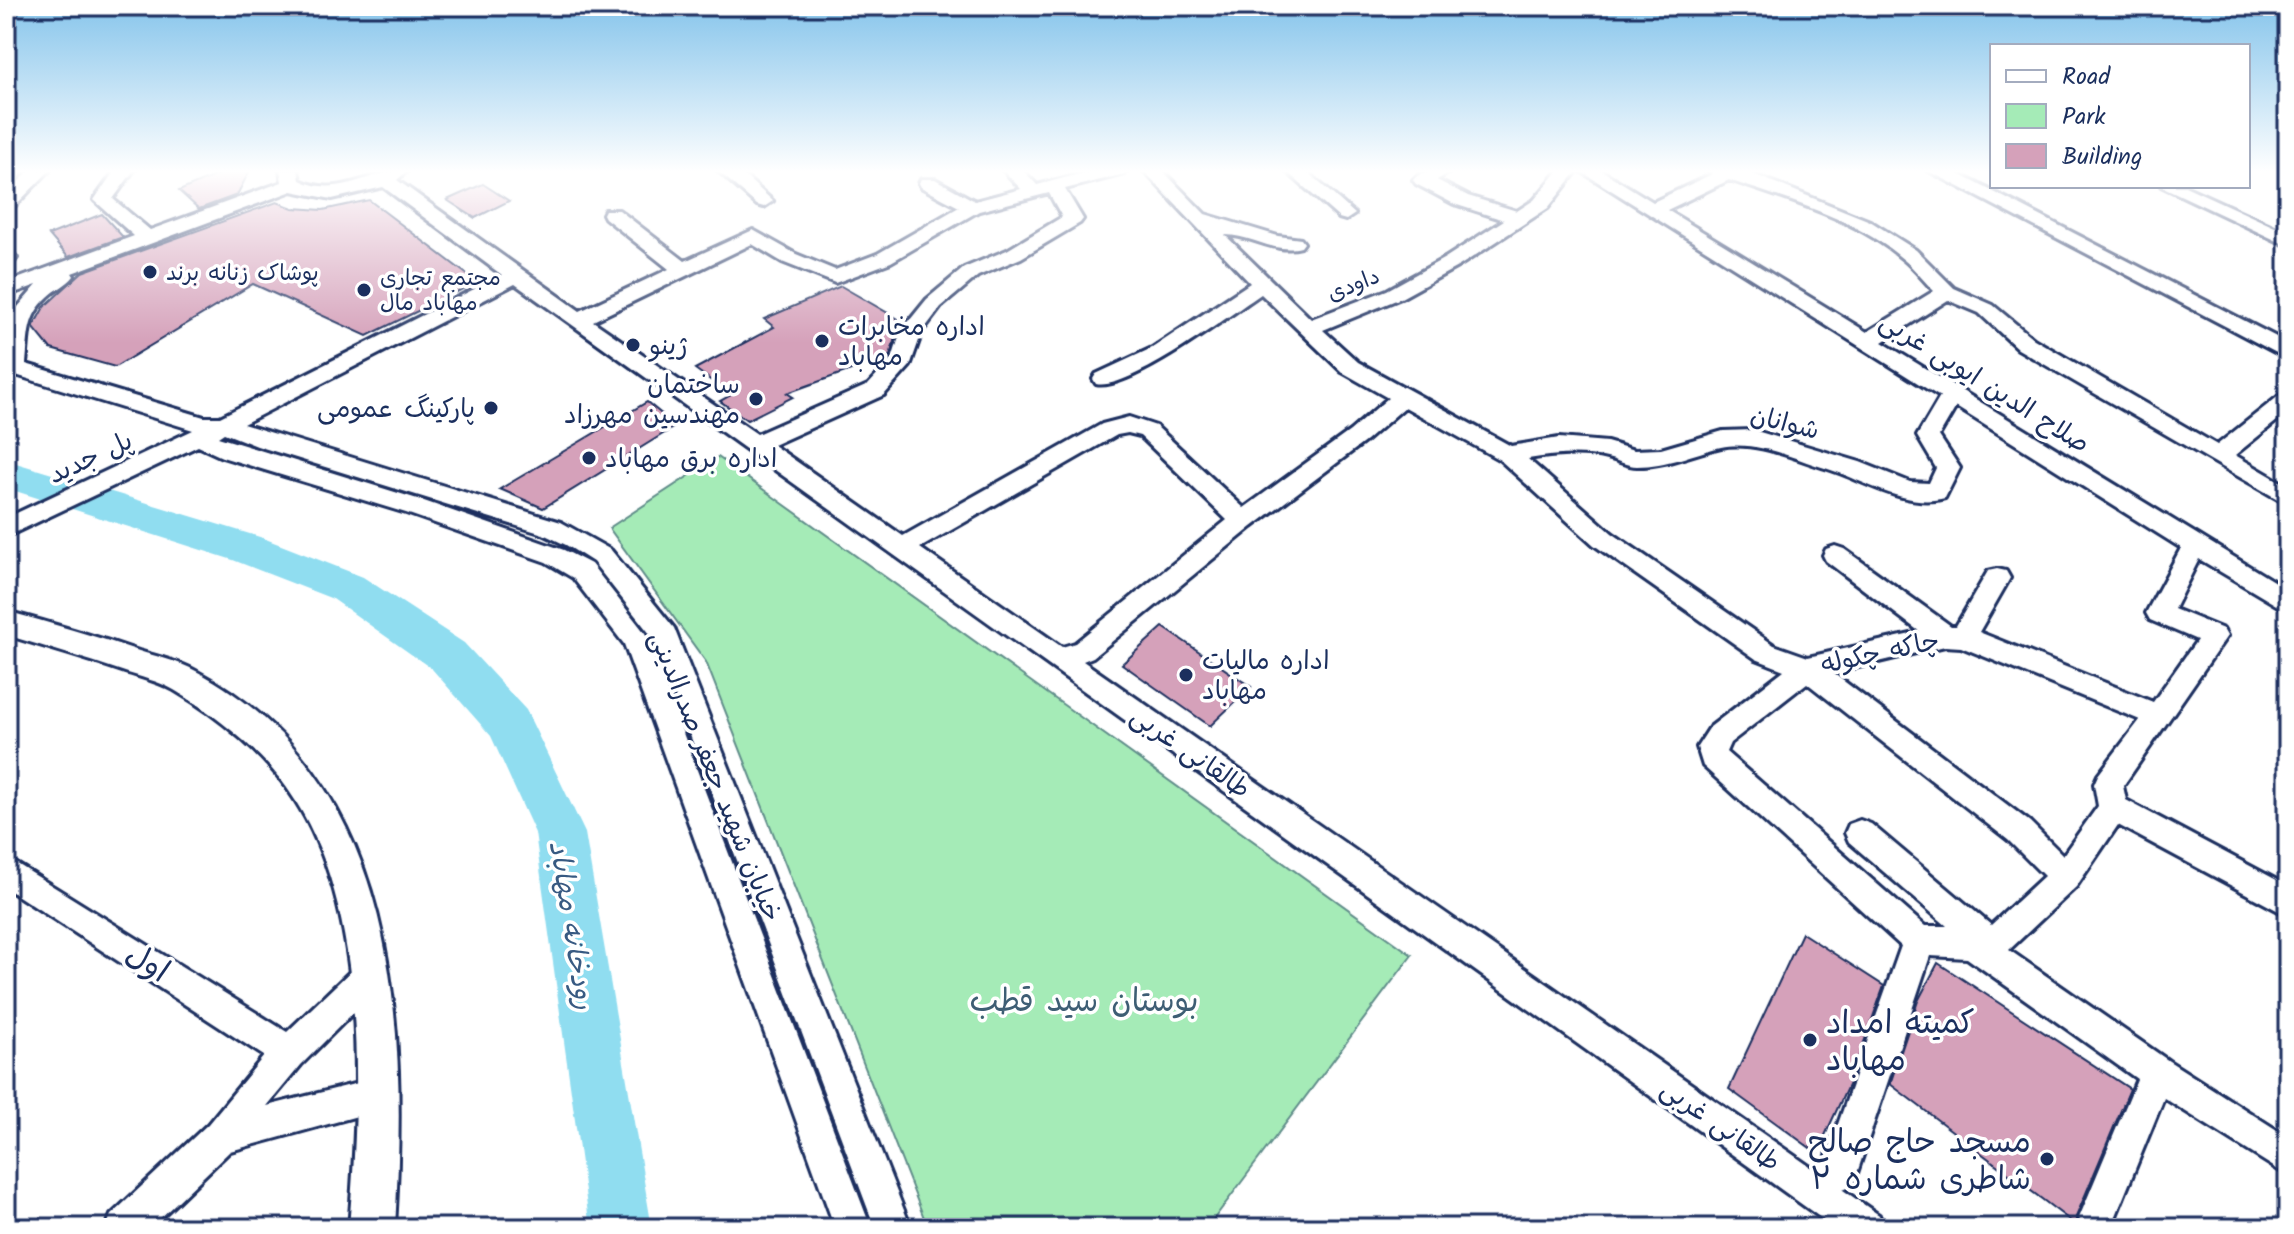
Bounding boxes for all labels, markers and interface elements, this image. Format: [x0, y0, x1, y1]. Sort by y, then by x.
legend [1990, 44, 2250, 188]
text: Road [2062, 58, 2111, 97]
text: Park [2062, 98, 2106, 137]
text: Building [2062, 138, 2142, 177]
place label: پوشاک زنانه برند [166, 257, 319, 292]
street label: داودی [1322, 260, 1386, 313]
place label: مجتمع تجاری مهاباد مال [380, 262, 501, 322]
marker: پوشاک زنانه برند [141, 263, 159, 281]
marker: مجتمع تجاری مهاباد مال [355, 281, 373, 299]
street label: صلاح الدین ایوبی غربی [1871, 302, 2097, 465]
place label: اداره مخابرات مهاباد [838, 307, 985, 379]
place label: ژینو [648, 326, 688, 368]
marker: اداره مخابرات مهاباد [813, 332, 831, 350]
marker: ژینو [624, 336, 642, 354]
place label: ساختمان مهندسین مهرزاد [564, 365, 740, 437]
place label: پارکینگ عمومی [317, 389, 475, 431]
marker: ساختمان مهندسین مهرزاد [747, 390, 765, 408]
street label: شوانان [1746, 395, 1824, 453]
marker: پارکینگ عمومی [482, 399, 500, 417]
street label: پل جدید [41, 421, 140, 497]
place label: اداره برق مهاباد [605, 439, 777, 481]
marker: اداره برق مهاباد [580, 449, 598, 467]
street label: چاکه چکوله [1817, 621, 1944, 687]
street label: خیابان شهید جعفر صدرالدینی [637, 625, 792, 929]
place label: اداره مالیات مهاباد [1202, 641, 1330, 713]
marker: اداره مالیات مهاباد [1177, 666, 1195, 684]
street label: طالقانی غربی [1121, 697, 1259, 811]
water label: رودخانه مهاباد [535, 838, 606, 1013]
street label: اول [114, 931, 179, 998]
park label: بوستان سید قطب [969, 977, 1199, 1028]
place label: کمیته امداد مهاباد [1826, 999, 1975, 1087]
marker: کمیته امداد مهاباد [1801, 1031, 1819, 1049]
street label: طالقانی غربی [1651, 1070, 1789, 1184]
place label: مسجد حاج صالح شاطری شماره ۲ [1808, 1118, 2031, 1206]
marker: مسجد حاج صالح شاطری شماره ۲ [2038, 1150, 2056, 1168]

